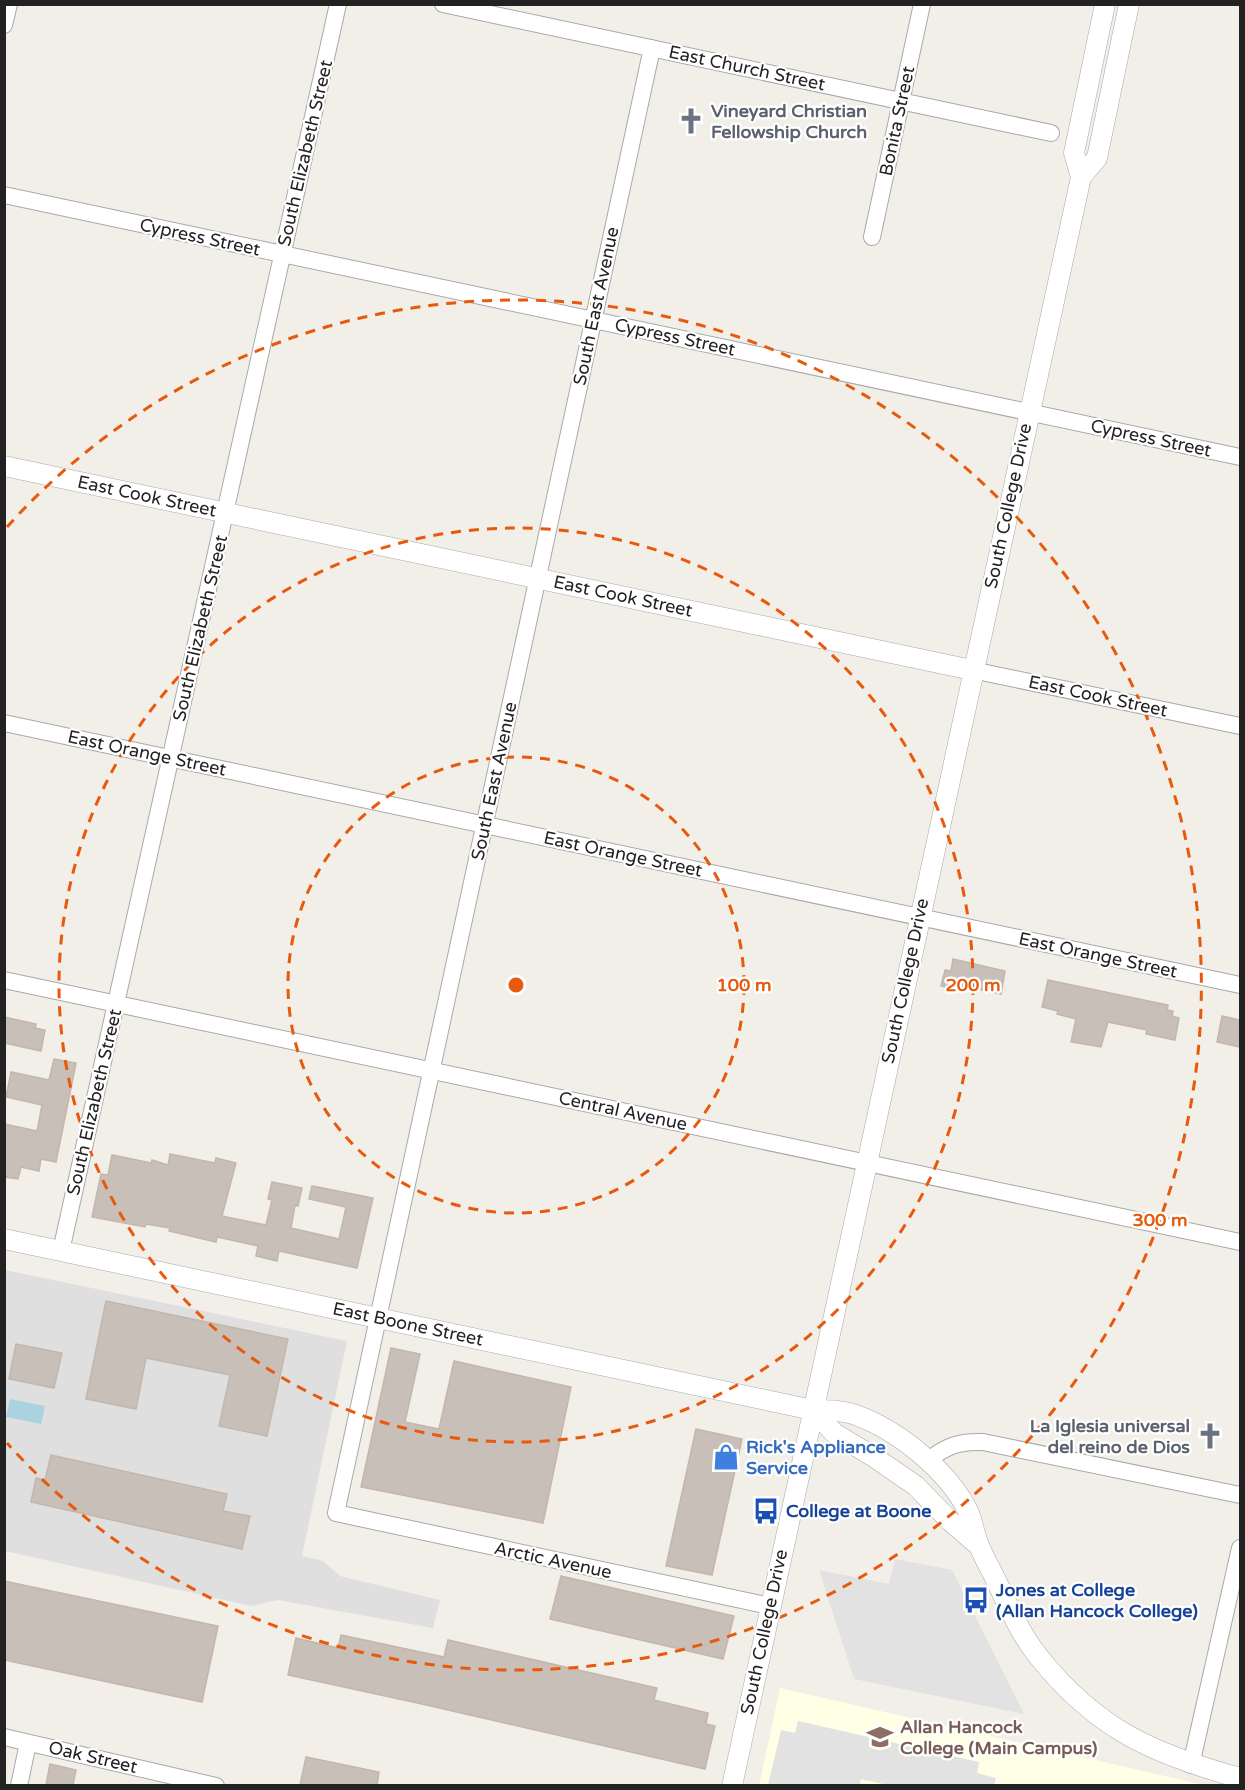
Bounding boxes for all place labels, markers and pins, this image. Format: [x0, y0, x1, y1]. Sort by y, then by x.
place label: Vineyard Christian Fellowship Church [711, 100, 867, 143]
church icon: Vineyard Christian Fellowship Church [676, 106, 706, 136]
centre of rings [506, 975, 526, 995]
place label: La Iglesia universal del reino de Dios [1030, 1415, 1190, 1458]
church icon: La Iglesia universal del reino de Dios [1195, 1421, 1225, 1451]
place label: Rick's Appliance Service [746, 1436, 886, 1479]
shop icon: Rick's Appliance Service [711, 1442, 741, 1472]
bus stop icon: College at Boone [751, 1496, 781, 1526]
place label: College at Boone [786, 1500, 931, 1522]
place label: Jones at College (Allan Hancock College) [995, 1579, 1198, 1622]
bus stop icon: Jones at College (Allan Hancock College) [961, 1585, 991, 1615]
place label: Allan Hancock College (Main Campus) [900, 1716, 1098, 1759]
school or university icon: Allan Hancock College (Main Campus) [865, 1722, 895, 1752]

